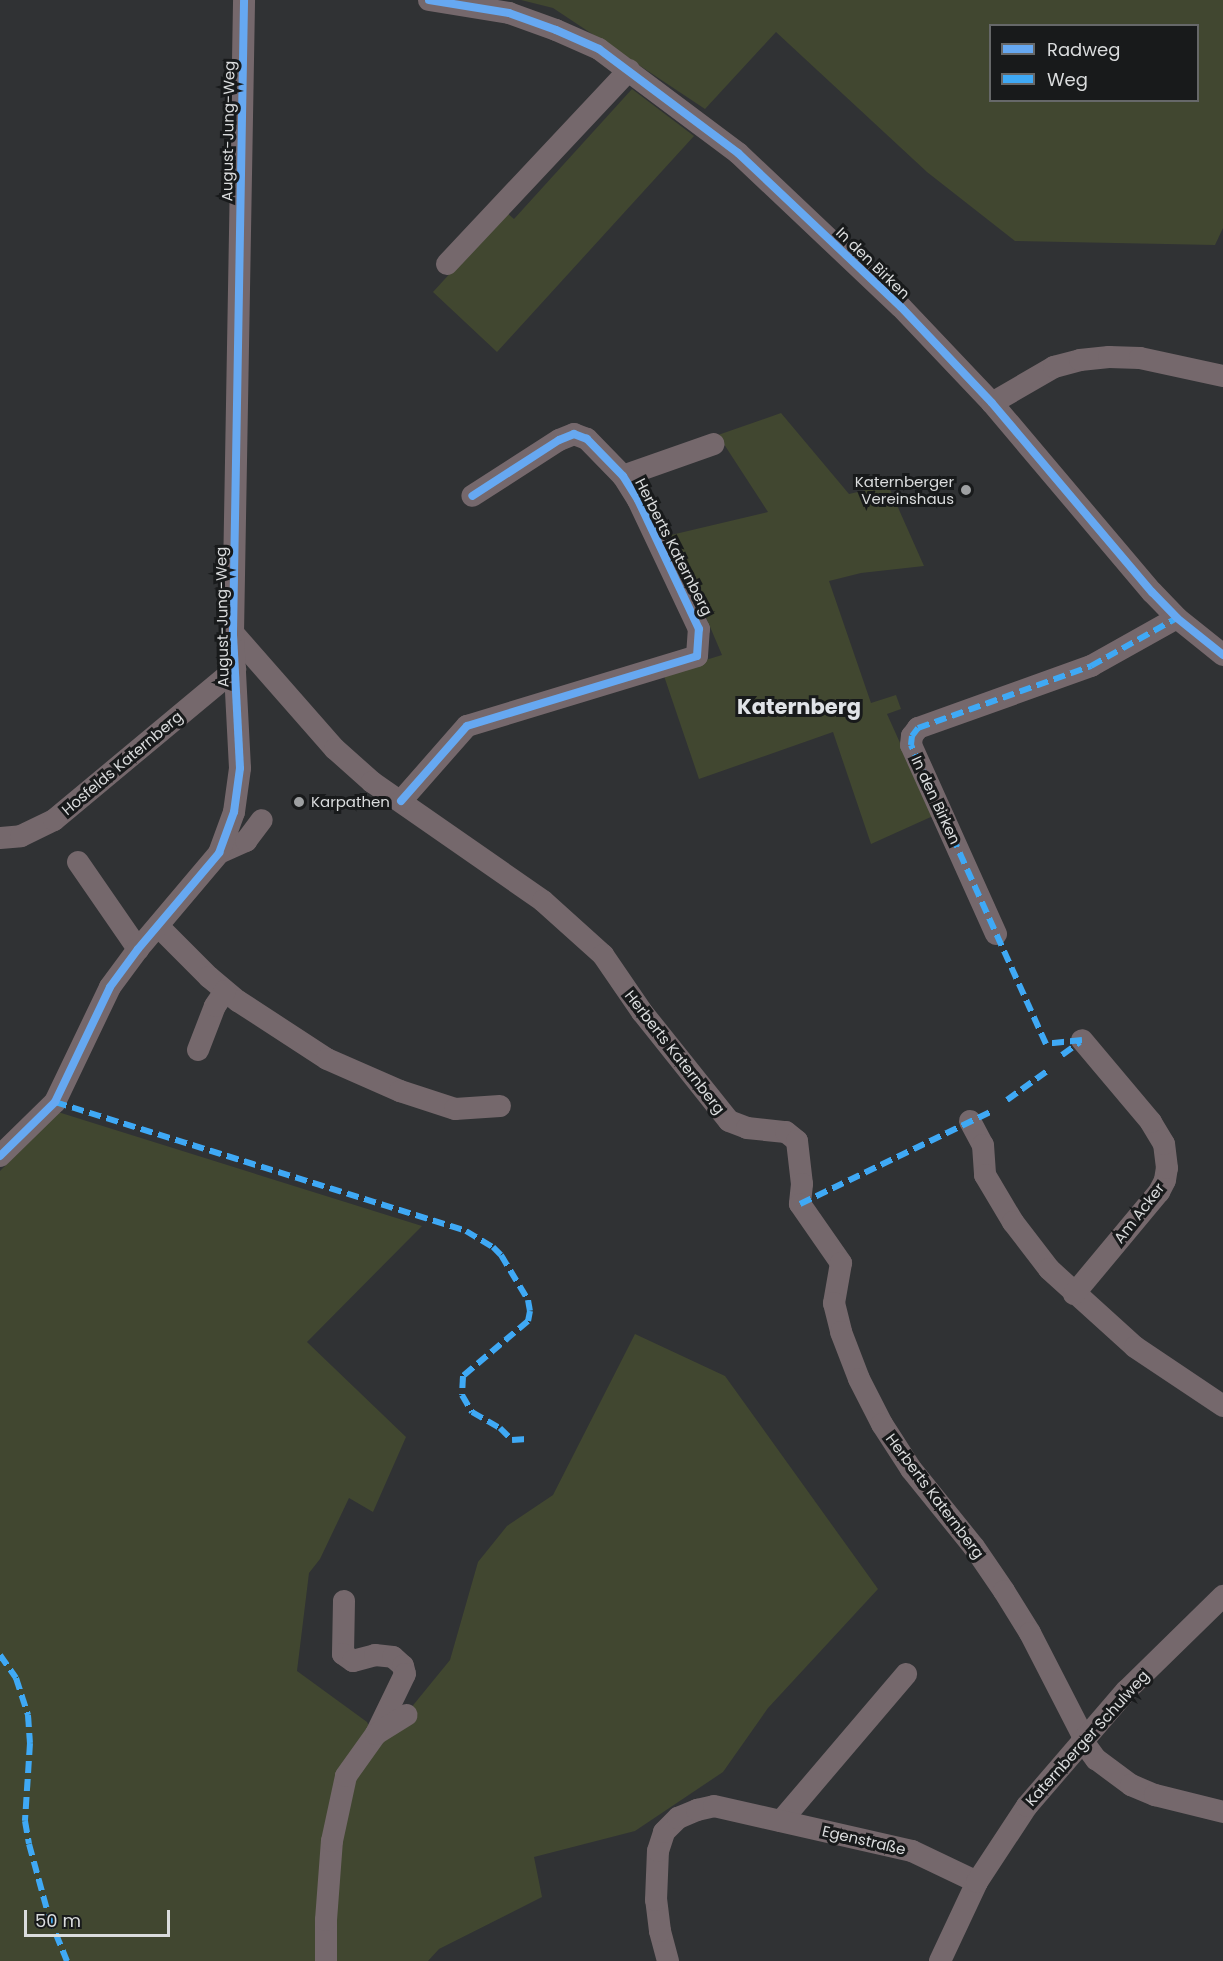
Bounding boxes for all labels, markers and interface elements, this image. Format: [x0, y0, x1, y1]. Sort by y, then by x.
legend [989, 24, 1199, 102]
text: Radweg [1047, 37, 1120, 62]
street label: August-Jung-Weg [218, 61, 238, 201]
text: Weg [1047, 67, 1088, 92]
street label: In den Birken [832, 223, 914, 303]
place label: Katernberger Vereinshaus [855, 472, 954, 507]
street label: Herberts Katernberg [632, 475, 716, 619]
marker: Katernberger Vereinshaus [959, 483, 973, 497]
street label: August-Jung-Weg [212, 547, 232, 687]
district label: Katernberg [737, 694, 861, 720]
street label: Hosfelds Katernberg [58, 707, 186, 819]
street label: In den Birken [908, 753, 964, 847]
place label: Karpathen [311, 793, 390, 811]
marker: Karpathen [292, 795, 306, 809]
street label: Herberts Katernberg [621, 987, 729, 1117]
street label: Am Acker [1110, 1179, 1168, 1247]
street label: Herberts Katernberg [882, 1430, 988, 1562]
street label: Katernberger Schulweg [1022, 1667, 1152, 1809]
street label: Egenstraße [820, 1822, 908, 1858]
scale bar [27, 1898, 172, 1936]
text: 50 m [35, 1908, 81, 1933]

